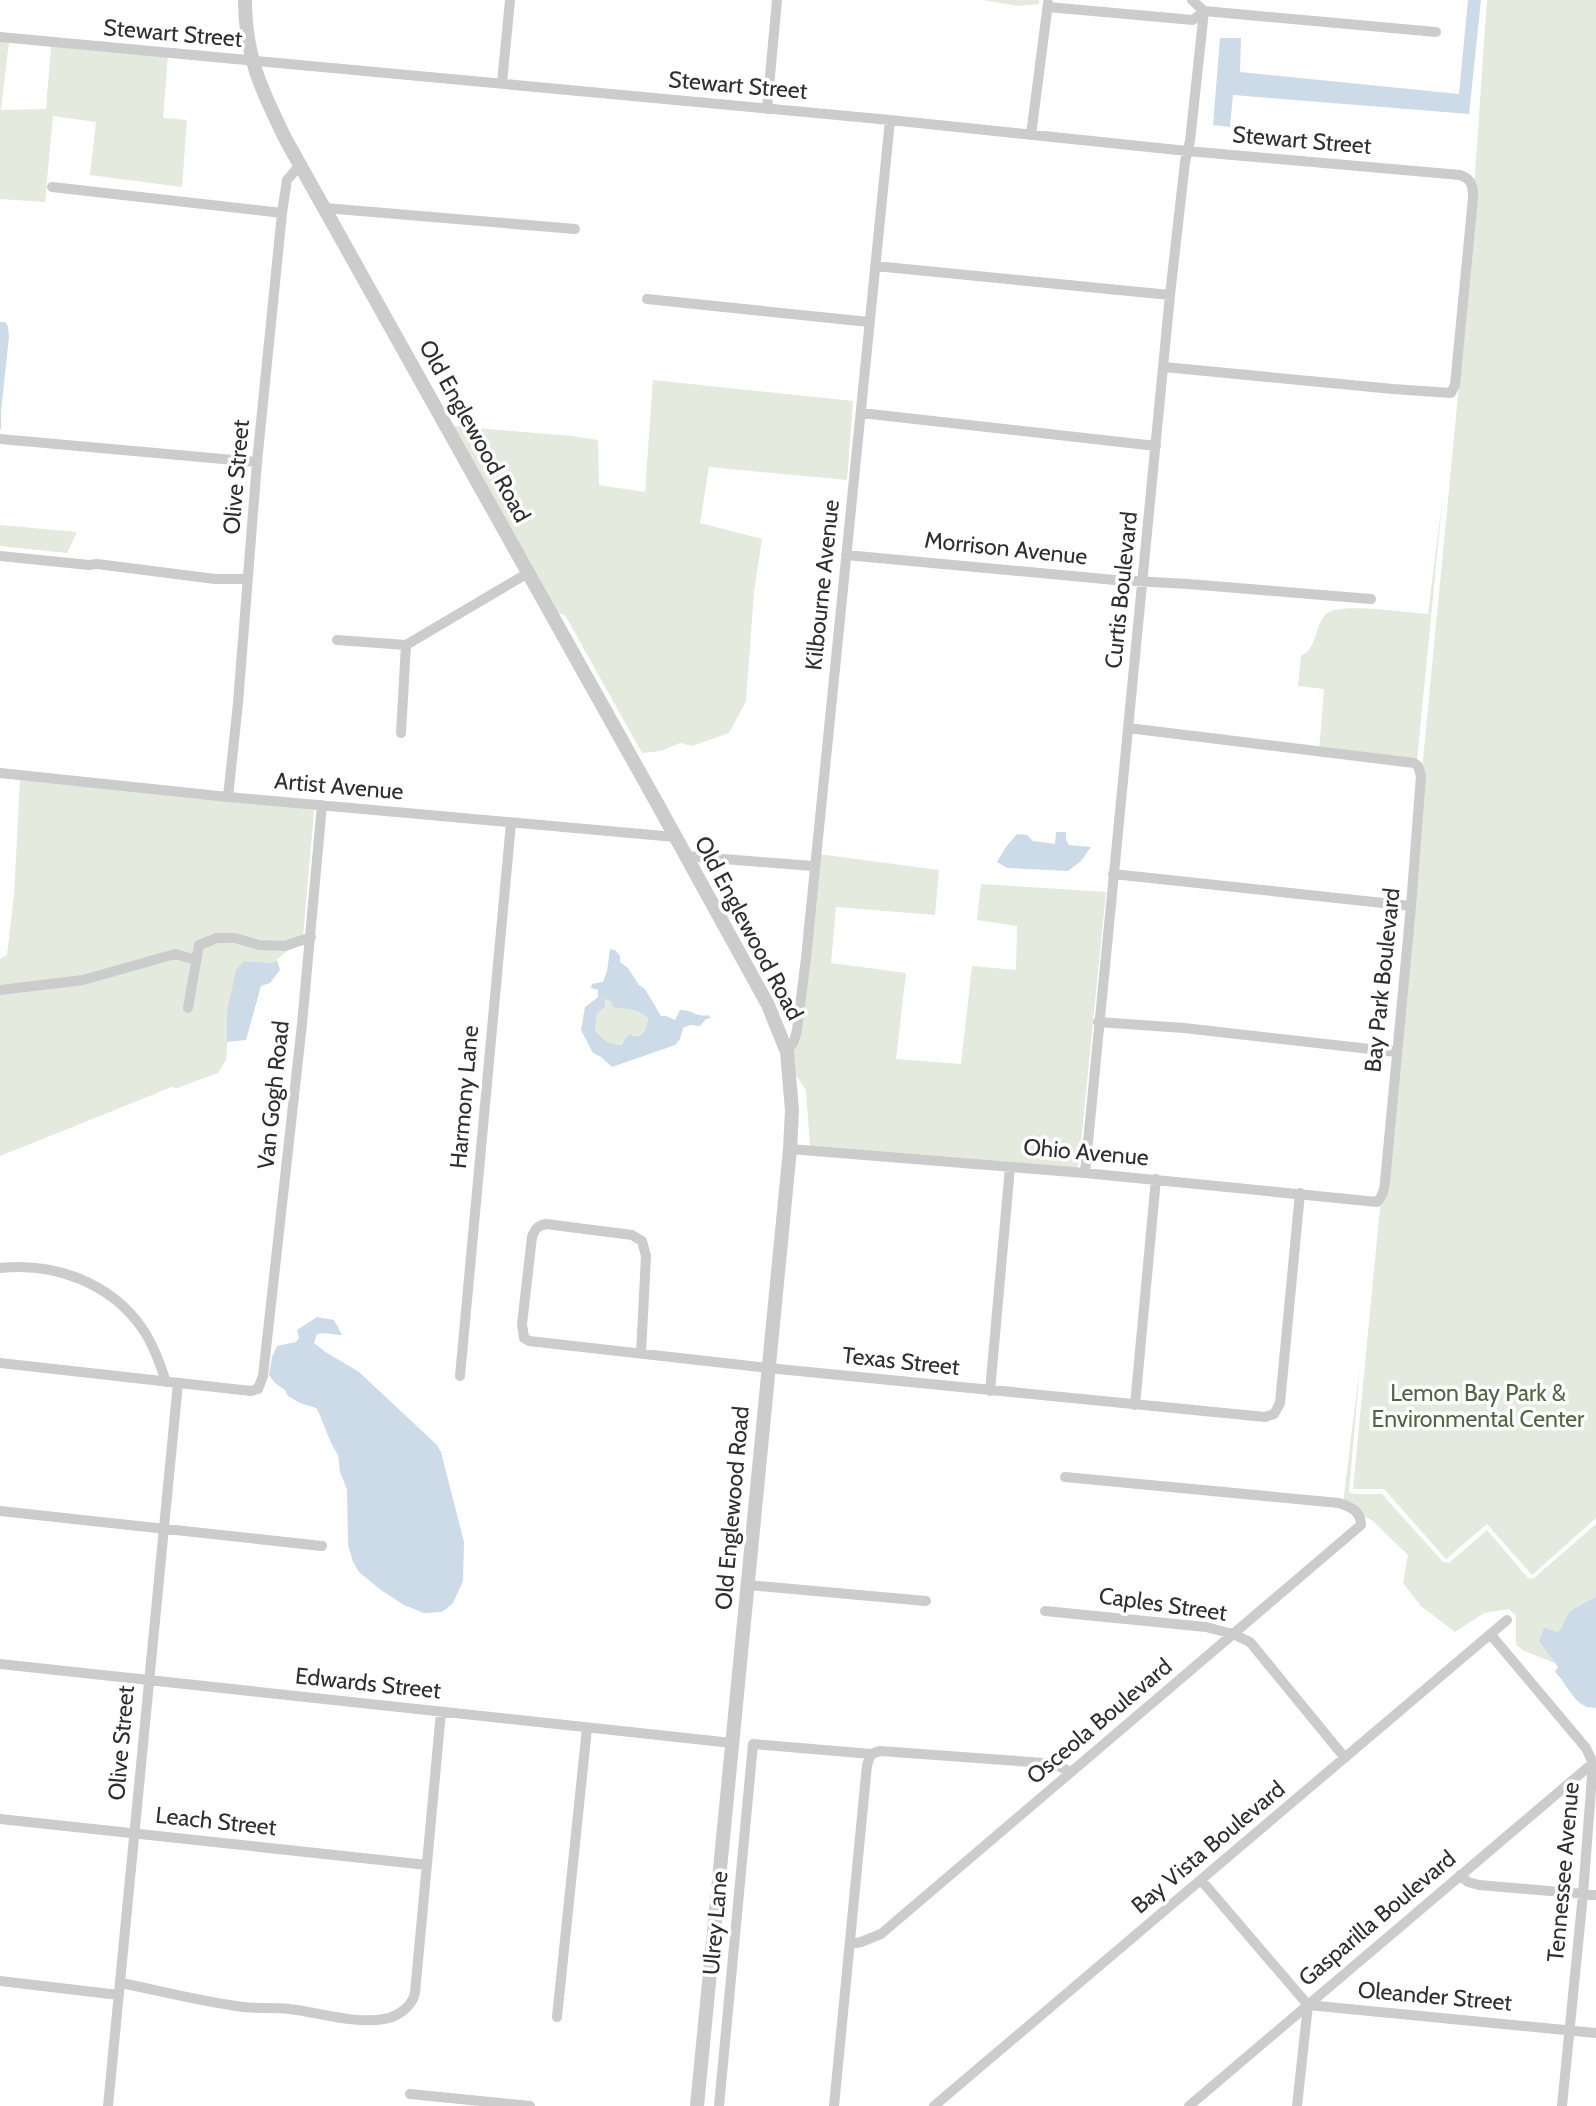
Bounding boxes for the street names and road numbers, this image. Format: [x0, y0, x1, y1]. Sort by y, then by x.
street label: Stewart Street [102, 13, 244, 53]
street label: Stewart Street [667, 65, 809, 105]
street label: Stewart Street [1231, 120, 1373, 160]
street label: Old Englewood Road [413, 335, 537, 527]
street label: Olive Street [217, 418, 255, 536]
street label: Kilbourne Avenue [799, 498, 845, 672]
street label: Curtis Boulevard [1099, 510, 1143, 670]
street label: Morrison Avenue [923, 526, 1089, 570]
street label: Artist Avenue [273, 766, 405, 806]
street label: Old Englewood Road [689, 831, 809, 1025]
street label: Bay Park Boulevard [1358, 886, 1406, 1074]
street label: Van Gogh Road [251, 1019, 295, 1171]
street label: Harmony Lane [444, 1024, 484, 1170]
street label: Ohio Avenue [1022, 1133, 1150, 1171]
street label: Texas Street [841, 1341, 961, 1381]
street label: Old Englewood Road [709, 1405, 755, 1611]
street label: Caples Street [1097, 1581, 1229, 1627]
street label: Osceola Boulevard [1021, 1652, 1177, 1790]
street label: Edwards Street [294, 1661, 442, 1705]
street label: Olive Street [102, 1684, 140, 1802]
street label: Bay Vista Boulevard [1126, 1775, 1290, 1919]
street label: Tennessee Avenue [1541, 1781, 1585, 1963]
street label: Leach Street [154, 1801, 278, 1841]
street label: Gasparilla Boulevard [1293, 1844, 1461, 1992]
street label: Ulrey Lane [697, 1870, 734, 1976]
street label: Oleander Street [1357, 1975, 1513, 2017]

